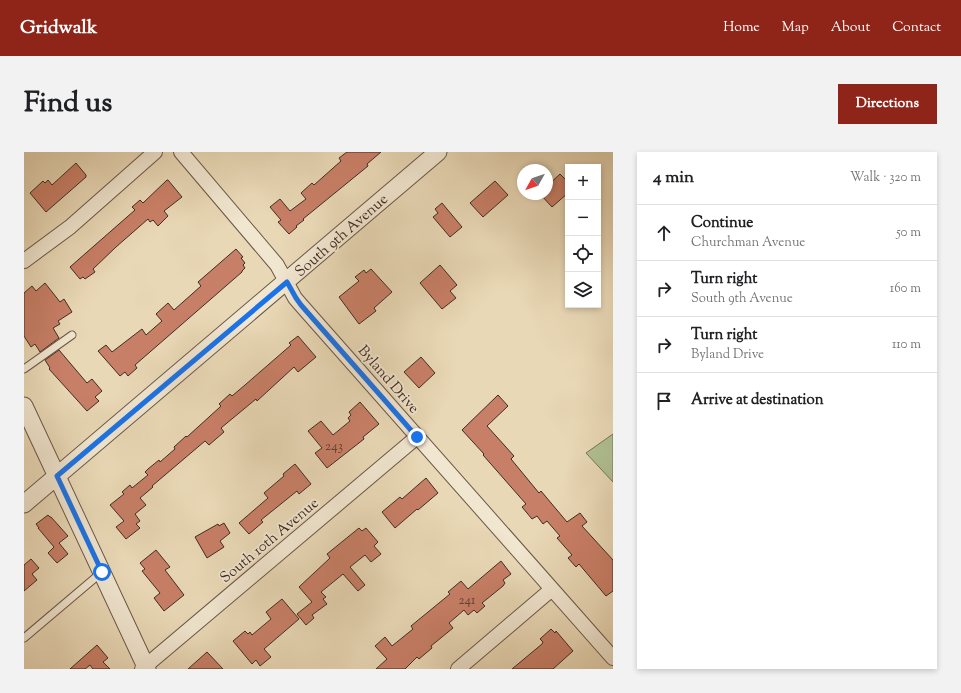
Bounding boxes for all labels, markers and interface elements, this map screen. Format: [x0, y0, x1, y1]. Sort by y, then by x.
text: Gridwalk [20, 15, 97, 42]
text: Home [723, 18, 760, 38]
text: Map [782, 18, 809, 38]
text: About [831, 18, 870, 38]
text: Contact [892, 18, 941, 38]
text: Find us [24, 84, 112, 124]
button: Directions [838, 84, 937, 124]
north arrow [517, 164, 553, 200]
map controls [565, 164, 601, 308]
button: + [565, 164, 601, 200]
text: 4 min [653, 166, 694, 190]
text: Walk · 320 m [850, 169, 921, 187]
street label: South 9th Avenue [291, 190, 393, 283]
button: − [565, 200, 601, 236]
text: Continue [691, 213, 753, 234]
icon: ahead [653, 222, 675, 244]
text: 50 m [896, 224, 921, 242]
text: Churchman Avenue [691, 234, 805, 252]
button: locate [565, 236, 601, 272]
text: Turn right [691, 269, 757, 290]
button: layers [565, 272, 601, 308]
icon: right [653, 278, 675, 300]
text: 160 m [890, 280, 921, 298]
text: South 9th Avenue [691, 290, 793, 308]
text: Turn right [691, 325, 757, 346]
icon: right [653, 334, 675, 356]
text: 110 m [892, 336, 921, 354]
street label: Byland Drive [352, 341, 423, 419]
text: Byland Drive [691, 346, 764, 364]
icon: arrive [653, 390, 675, 412]
text: Arrive at destination [691, 390, 824, 411]
route end [408, 428, 426, 446]
house number: 243 [325, 438, 343, 456]
street label: South 10th Avenue [216, 494, 324, 589]
route start [93, 563, 111, 581]
house number: 241 [458, 592, 476, 610]

